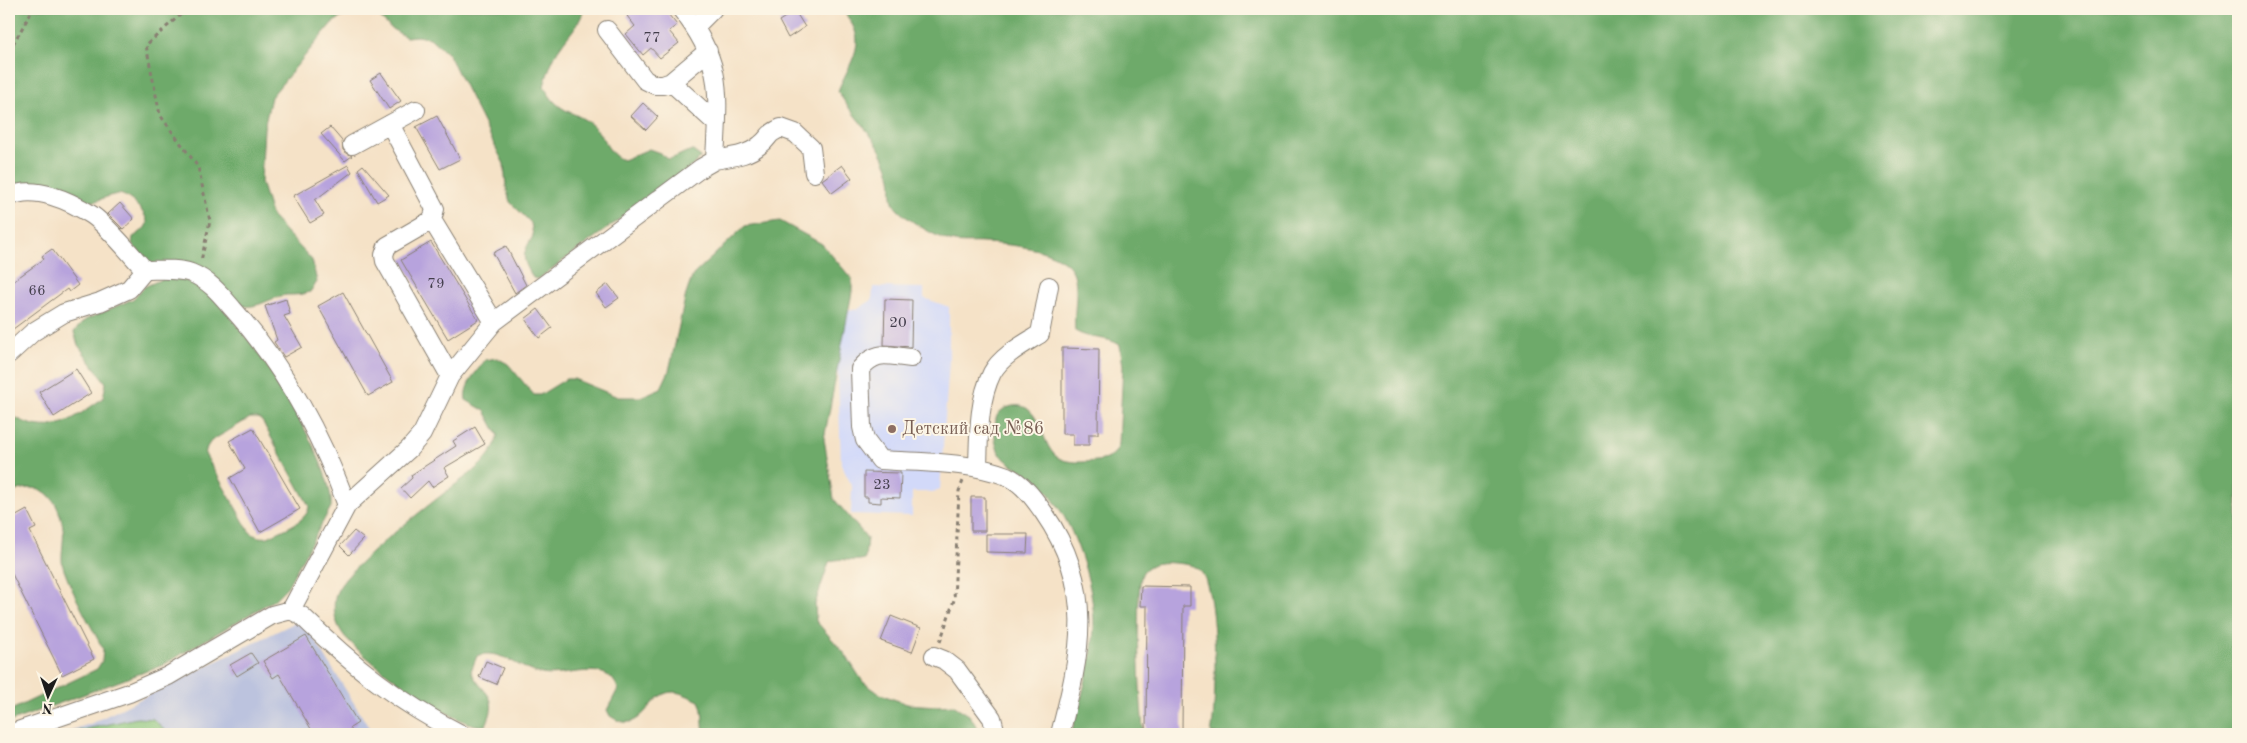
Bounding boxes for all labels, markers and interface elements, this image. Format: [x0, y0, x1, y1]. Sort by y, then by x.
house number: 77 [643, 31, 661, 46]
house number: 79 [427, 277, 445, 292]
house number: 66 [28, 284, 46, 299]
house number: 20 [889, 316, 907, 331]
place label: Детский сад №86 [902, 420, 1044, 438]
marker: Детский сад №86 [886, 423, 898, 435]
house number: 23 [873, 478, 891, 493]
north arrow [22, 670, 72, 720]
text: N [41, 701, 53, 715]

